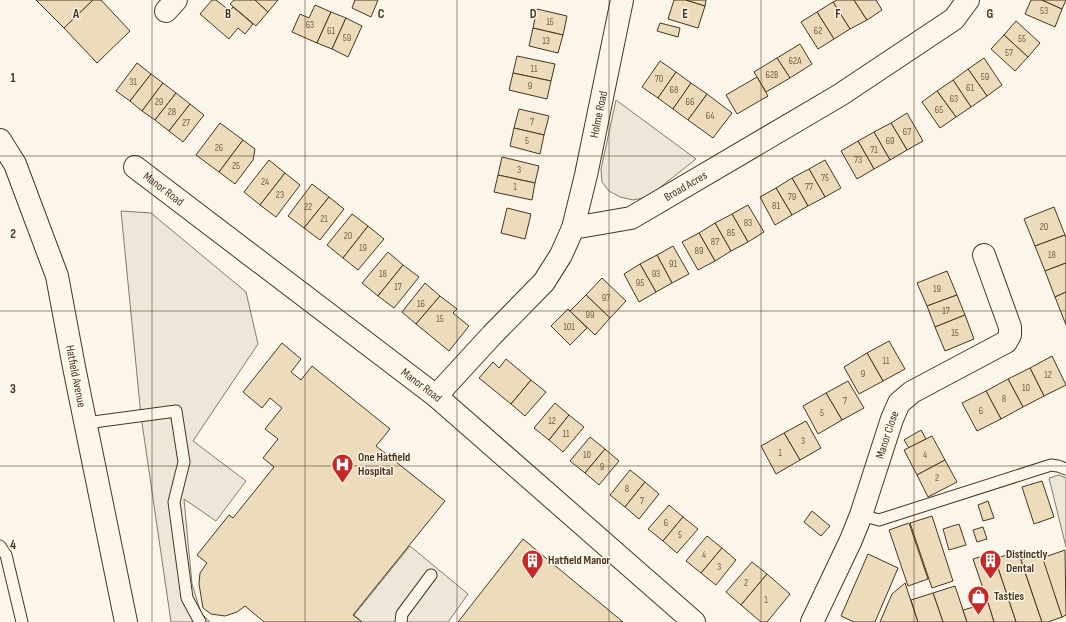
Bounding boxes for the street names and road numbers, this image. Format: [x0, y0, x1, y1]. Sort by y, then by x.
street label: Holme Road [586, 89, 611, 139]
street label: Broad Acres [661, 167, 710, 205]
street label: Manor Road [140, 169, 187, 209]
street label: Hatfield Avenue [63, 344, 90, 409]
street label: Manor Road [398, 365, 445, 405]
street label: Manor Close [872, 408, 902, 461]

